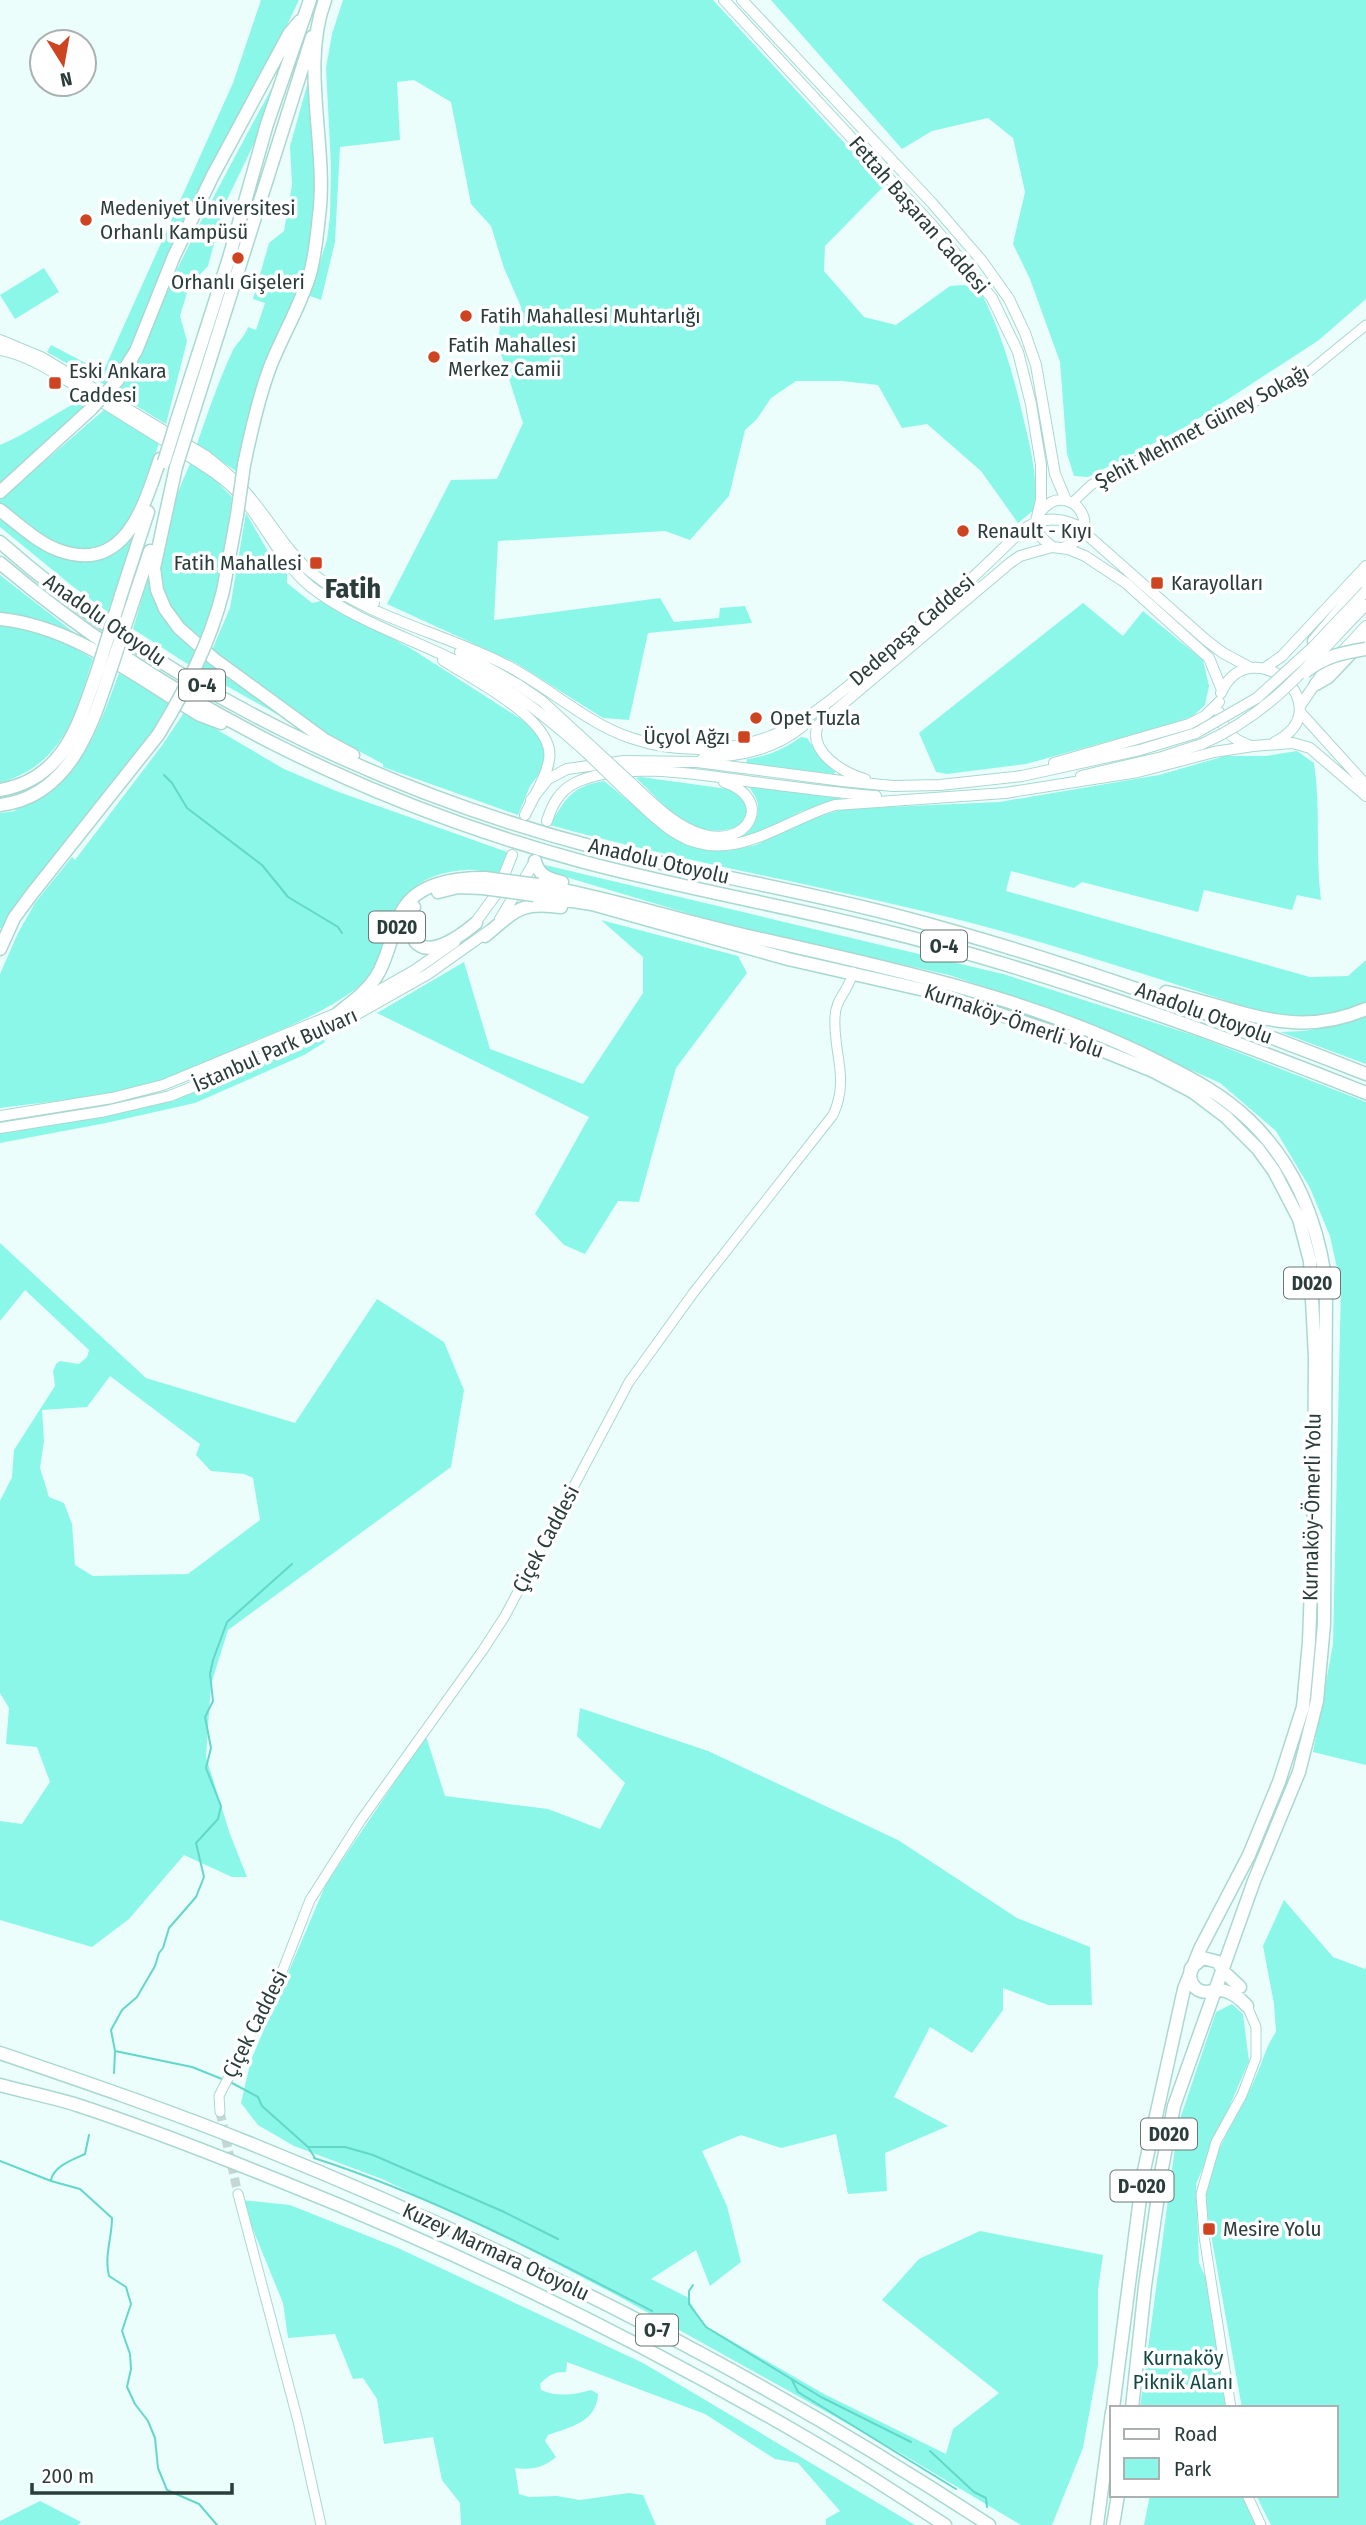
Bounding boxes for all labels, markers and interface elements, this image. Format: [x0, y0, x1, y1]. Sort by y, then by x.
north arrow [28, 28, 98, 98]
text: N [58, 67, 74, 92]
street label: Fettah Başaran Caddesi [843, 131, 995, 299]
place label: Medeniyet Üniversitesi Orhanlı Kampüsü [100, 195, 296, 245]
marker: Medeniyet Üniversitesi Orhanlı Kampüsü [78, 212, 94, 228]
marker: Orhanlı Gişeleri [230, 250, 246, 266]
place label: Orhanlı Gişeleri [171, 269, 305, 295]
place label: Fatih Mahallesi Muhtarlığı [480, 303, 701, 329]
marker: Fatih Mahallesi Muhtarlığı [458, 308, 474, 324]
place label: Fatih Mahallesi Merkez Camii [448, 332, 576, 382]
marker: Fatih Mahallesi Merkez Camii [426, 349, 442, 365]
place label: Eski Ankara Caddesi [69, 358, 167, 408]
street label: Şehit Mehmet Güney Sokağı [1091, 360, 1313, 494]
marker: Eski Ankara Caddesi [47, 375, 63, 391]
place label: Renault - Kıyı [977, 518, 1092, 544]
marker: Renault - Kıyı [955, 523, 971, 539]
place label: Fatih Mahallesi [174, 550, 302, 576]
marker: Fatih Mahallesi [308, 555, 324, 571]
street label: Anadolu Otoyolu [39, 568, 171, 672]
street label: Dedepaşa Caddesi [844, 569, 980, 691]
place label: Karayolları [1171, 570, 1263, 596]
district label: Fatih [325, 572, 381, 605]
marker: Karayolları [1149, 575, 1165, 591]
road number: O-4 [179, 670, 225, 700]
place label: Opet Tuzla [770, 705, 860, 731]
marker: Opet Tuzla [748, 710, 764, 726]
place label: Üçyol Ağzı [643, 724, 730, 750]
marker: Üçyol Ağzı [736, 729, 752, 745]
street label: Anadolu Otoyolu [586, 832, 732, 890]
road number: D020 [369, 911, 425, 942]
road number: O-4 [921, 930, 967, 962]
street label: Anadolu Otoyolu [1132, 976, 1276, 1050]
street label: Kurnaköy-Ömerli Yolu [921, 978, 1107, 1064]
street label: İstanbul Park Bulvarı [189, 1002, 361, 1098]
road number: D020 [1284, 1268, 1340, 1298]
street label: Kurnaköy-Ömerli Yolu [1297, 1413, 1327, 1601]
street label: Çiçek Caddesi [507, 1481, 585, 1597]
street label: Çiçek Caddesi [217, 1966, 293, 2082]
road number: D020 [1141, 2118, 1197, 2150]
road number: D-020 [1110, 2170, 1174, 2202]
street label: Kuzey Marmara Otoyolu [398, 2197, 594, 2307]
place label: Mesire Yolu [1223, 2216, 1321, 2242]
marker: Mesire Yolu [1201, 2221, 1217, 2237]
road number: O-7 [636, 2314, 678, 2346]
park label: Kurnaköy Piknik Alanı [1133, 2345, 1233, 2395]
legend [1110, 2406, 1338, 2497]
text: Road [1174, 2421, 1218, 2447]
scale bar [32, 2452, 231, 2496]
text: Park [1174, 2456, 1212, 2482]
text: 200 m [42, 2463, 94, 2489]

